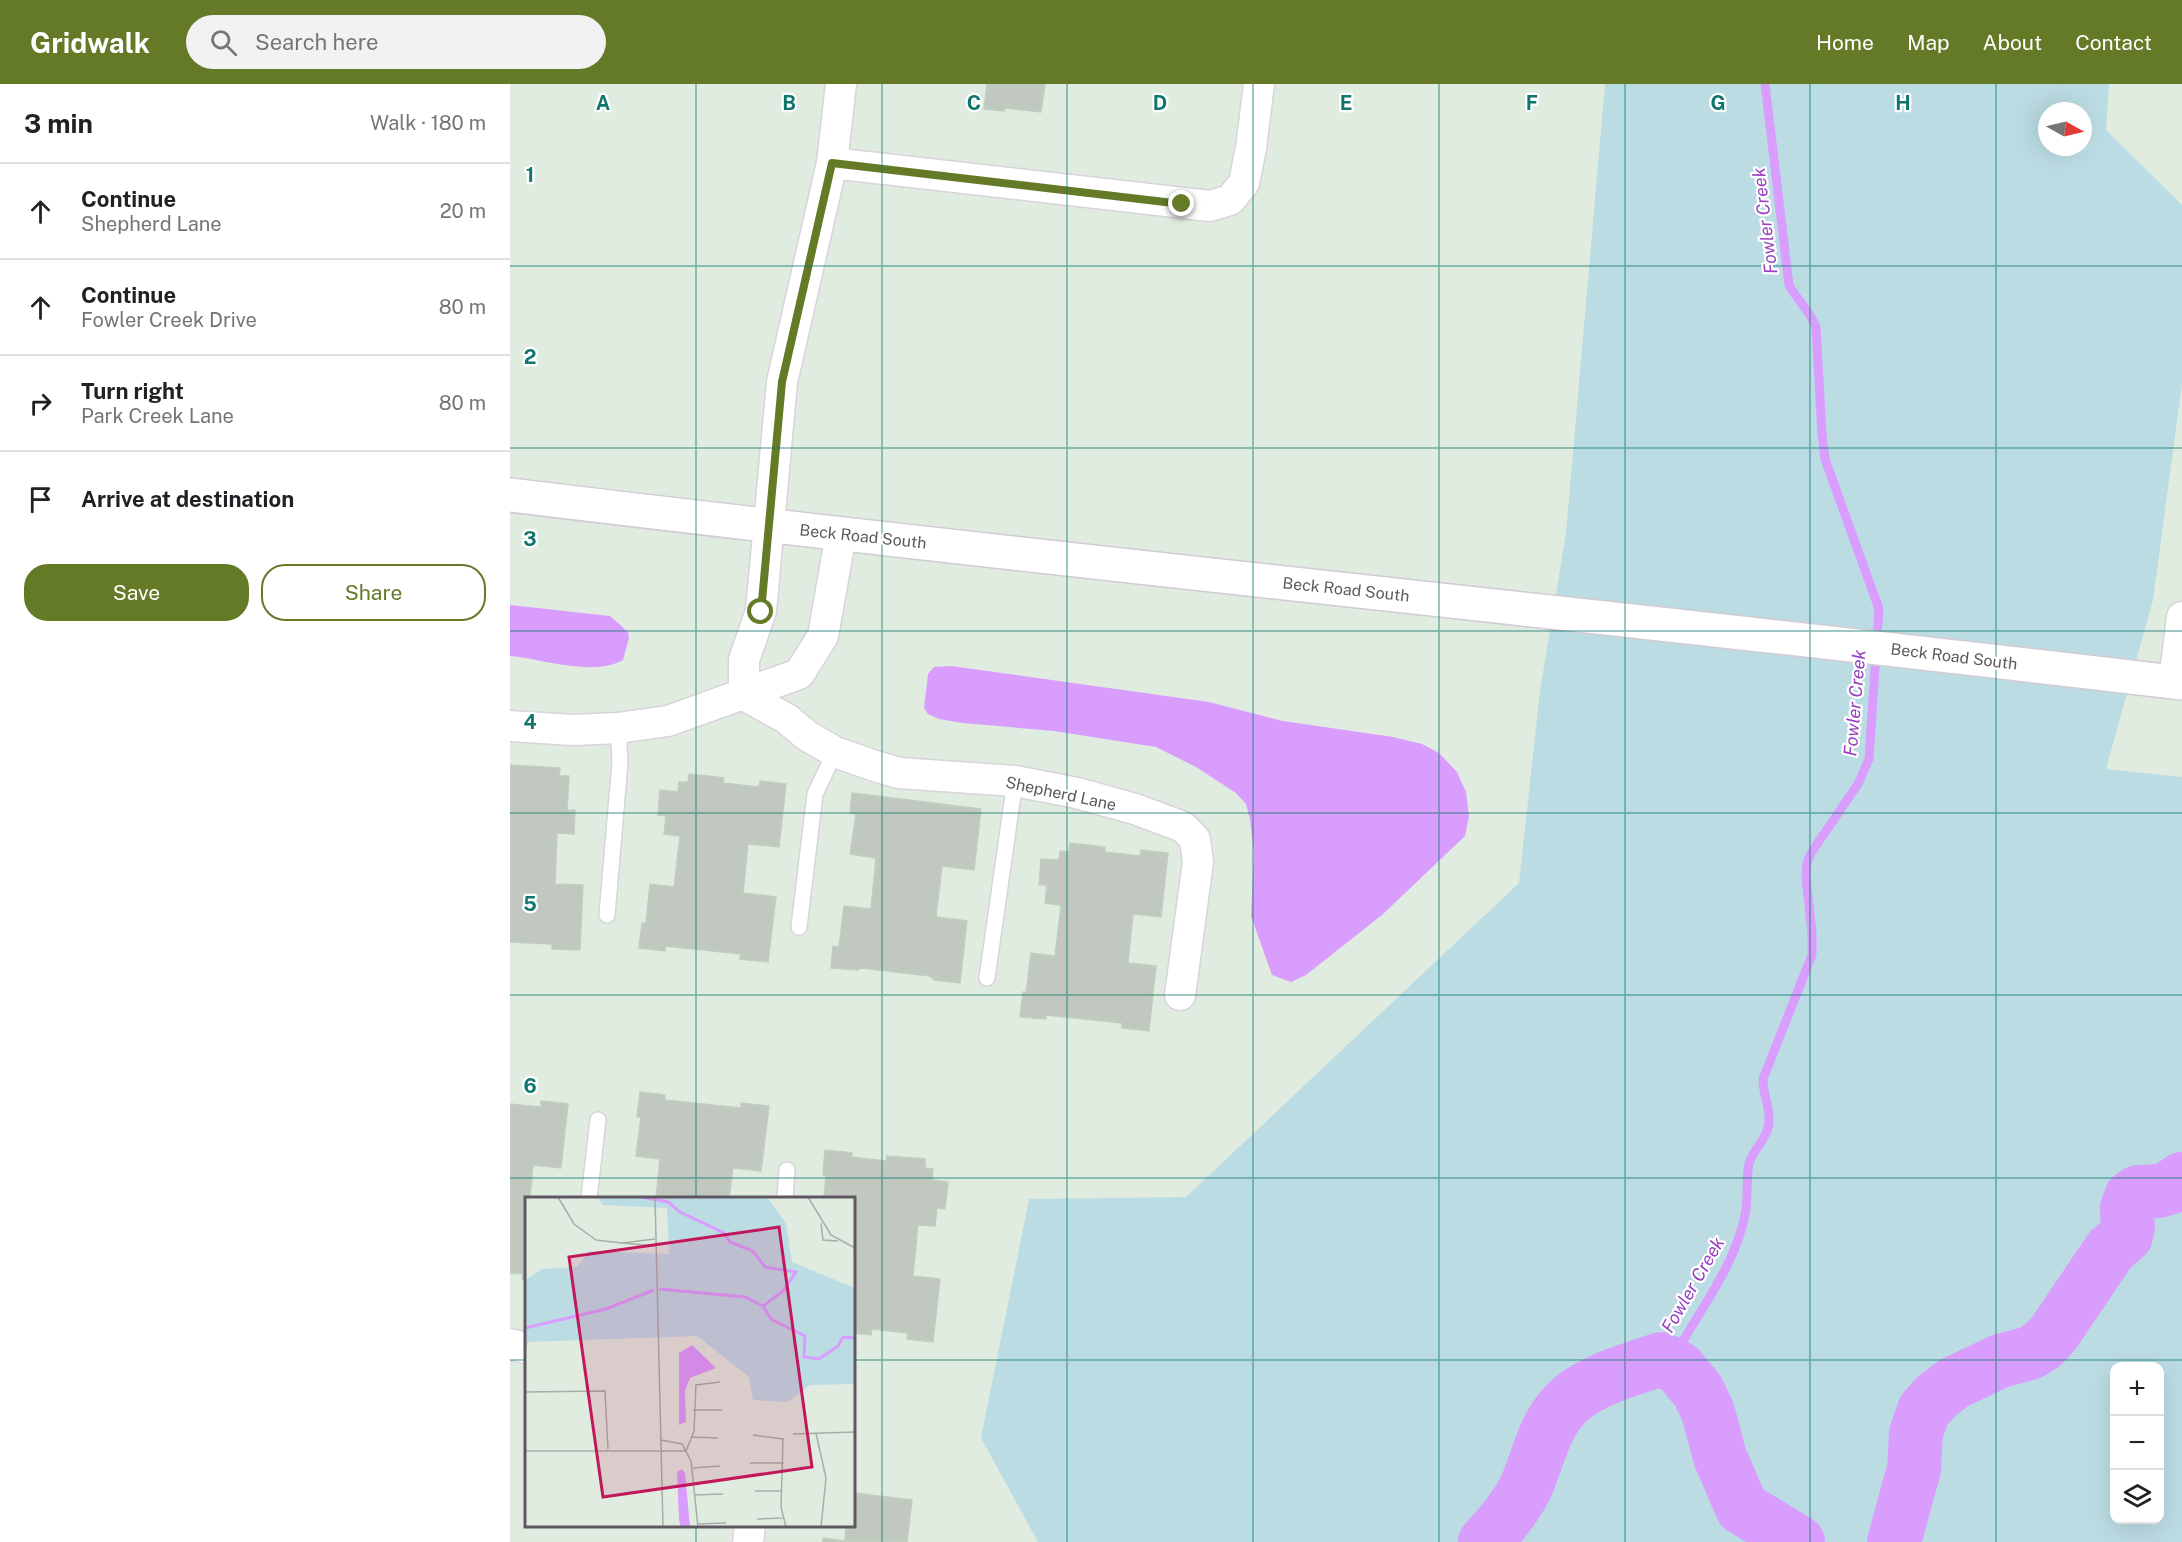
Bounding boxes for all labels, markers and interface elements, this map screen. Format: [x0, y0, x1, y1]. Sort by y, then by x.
search box [186, 15, 606, 69]
text: Gridwalk [30, 26, 150, 59]
icon: search [207, 26, 240, 59]
text: Search here [255, 29, 379, 55]
text: Home [1816, 30, 1874, 55]
text: Map [1907, 30, 1950, 55]
text: About [1983, 30, 2042, 55]
text: Contact [2075, 30, 2152, 55]
text: A [596, 91, 610, 115]
text: B [782, 91, 796, 115]
text: C [967, 91, 981, 115]
text: D [1153, 91, 1167, 115]
text: E [1340, 91, 1352, 115]
text: F [1526, 91, 1538, 115]
text: G [1710, 91, 1726, 115]
text: H [1895, 91, 1911, 115]
north arrow [2038, 102, 2092, 156]
text: 3 min [24, 108, 93, 139]
text: Walk · 180 m [370, 111, 486, 135]
text: 1 [526, 163, 534, 187]
water label: Fowler Creek [1748, 166, 1781, 275]
text: Continue [81, 186, 176, 212]
route end [1168, 190, 1194, 216]
icon: ahead [24, 195, 57, 228]
text: 20 m [440, 199, 486, 223]
text: Shepherd Lane [81, 212, 222, 236]
text: Continue [81, 282, 176, 308]
icon: ahead [24, 291, 57, 324]
text: 80 m [439, 295, 486, 319]
text: Fowler Creek Drive [81, 308, 257, 332]
text: 2 [524, 345, 536, 369]
text: Turn right [81, 378, 184, 404]
icon: right [24, 387, 57, 420]
text: 80 m [439, 391, 486, 415]
text: Park Creek Lane [81, 404, 234, 428]
icon: arrive [24, 483, 57, 516]
text: Arrive at destination [81, 486, 294, 512]
street label: Beck Road South [799, 520, 927, 553]
text: 3 [523, 527, 537, 551]
button: Save [24, 564, 249, 621]
button: Share [261, 564, 486, 621]
street label: Beck Road South [1282, 573, 1410, 606]
route start [747, 598, 773, 624]
street label: Beck Road South [1889, 639, 2018, 674]
water label: Fowler Creek [1839, 649, 1870, 757]
text: 4 [523, 710, 537, 734]
street label: Shepherd Lane [1004, 773, 1118, 814]
text: 5 [523, 892, 537, 916]
text: 6 [523, 1074, 537, 1098]
inset map [525, 1197, 855, 1527]
water label: Fowler Creek [1657, 1233, 1729, 1336]
map controls [2110, 1362, 2164, 1524]
button: + [2110, 1362, 2164, 1416]
button: − [2110, 1416, 2164, 1470]
button: layers [2110, 1470, 2164, 1524]

